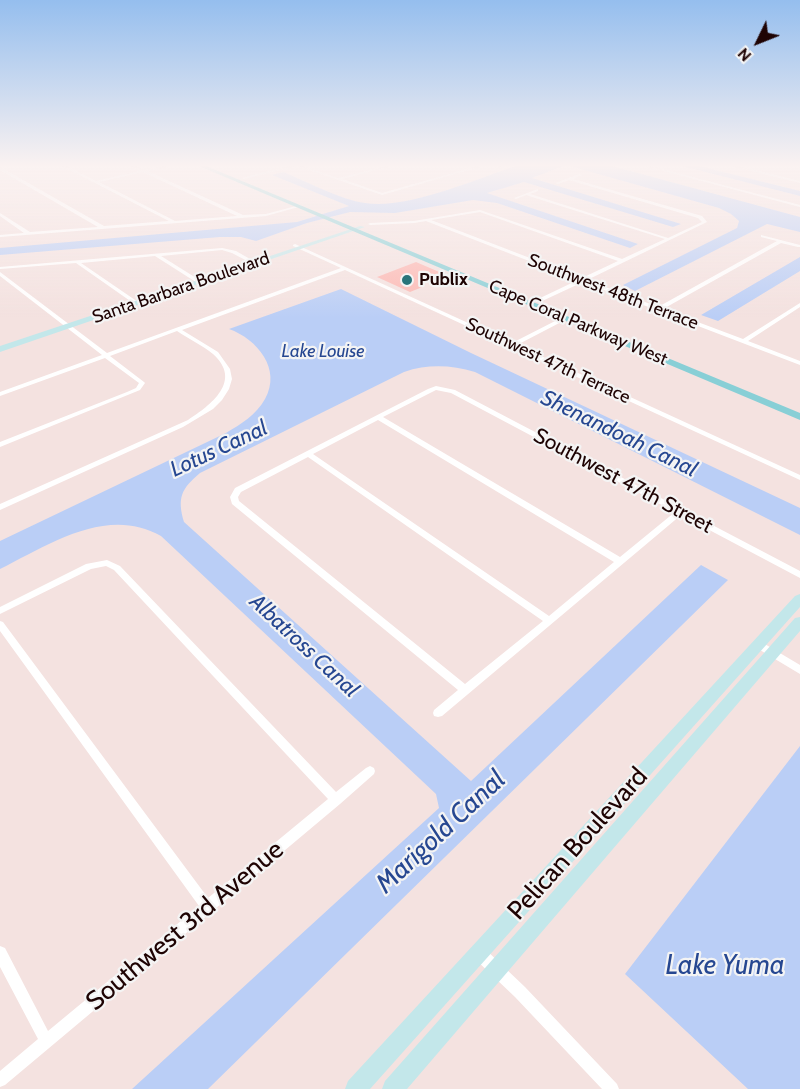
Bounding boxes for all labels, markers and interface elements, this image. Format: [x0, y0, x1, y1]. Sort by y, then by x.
north arrow [728, 12, 788, 72]
text: N [734, 44, 755, 65]
street label: Santa Barbara Boulevard [90, 248, 272, 328]
street label: Southwest 48th Terrace [525, 249, 701, 335]
place label: Publix [419, 269, 468, 291]
marker: Publix [400, 273, 414, 287]
street label: Cape Coral Parkway West [485, 276, 671, 370]
street label: Southwest 47th Terrace [462, 313, 634, 409]
water label: Lake Louise [282, 341, 364, 363]
water label: Shenandoah Canal [537, 385, 701, 483]
water label: Lotus Canal [166, 415, 272, 483]
street label: Southwest 47th Street [529, 423, 717, 539]
water label: Albatross Canal [244, 589, 364, 703]
street label: Pelican Boulevard [501, 761, 655, 927]
water label: Marigold Canal [370, 764, 512, 900]
street label: Southwest 3rd Avenue [80, 834, 290, 1018]
water label: Lake Yuma [665, 950, 785, 982]

